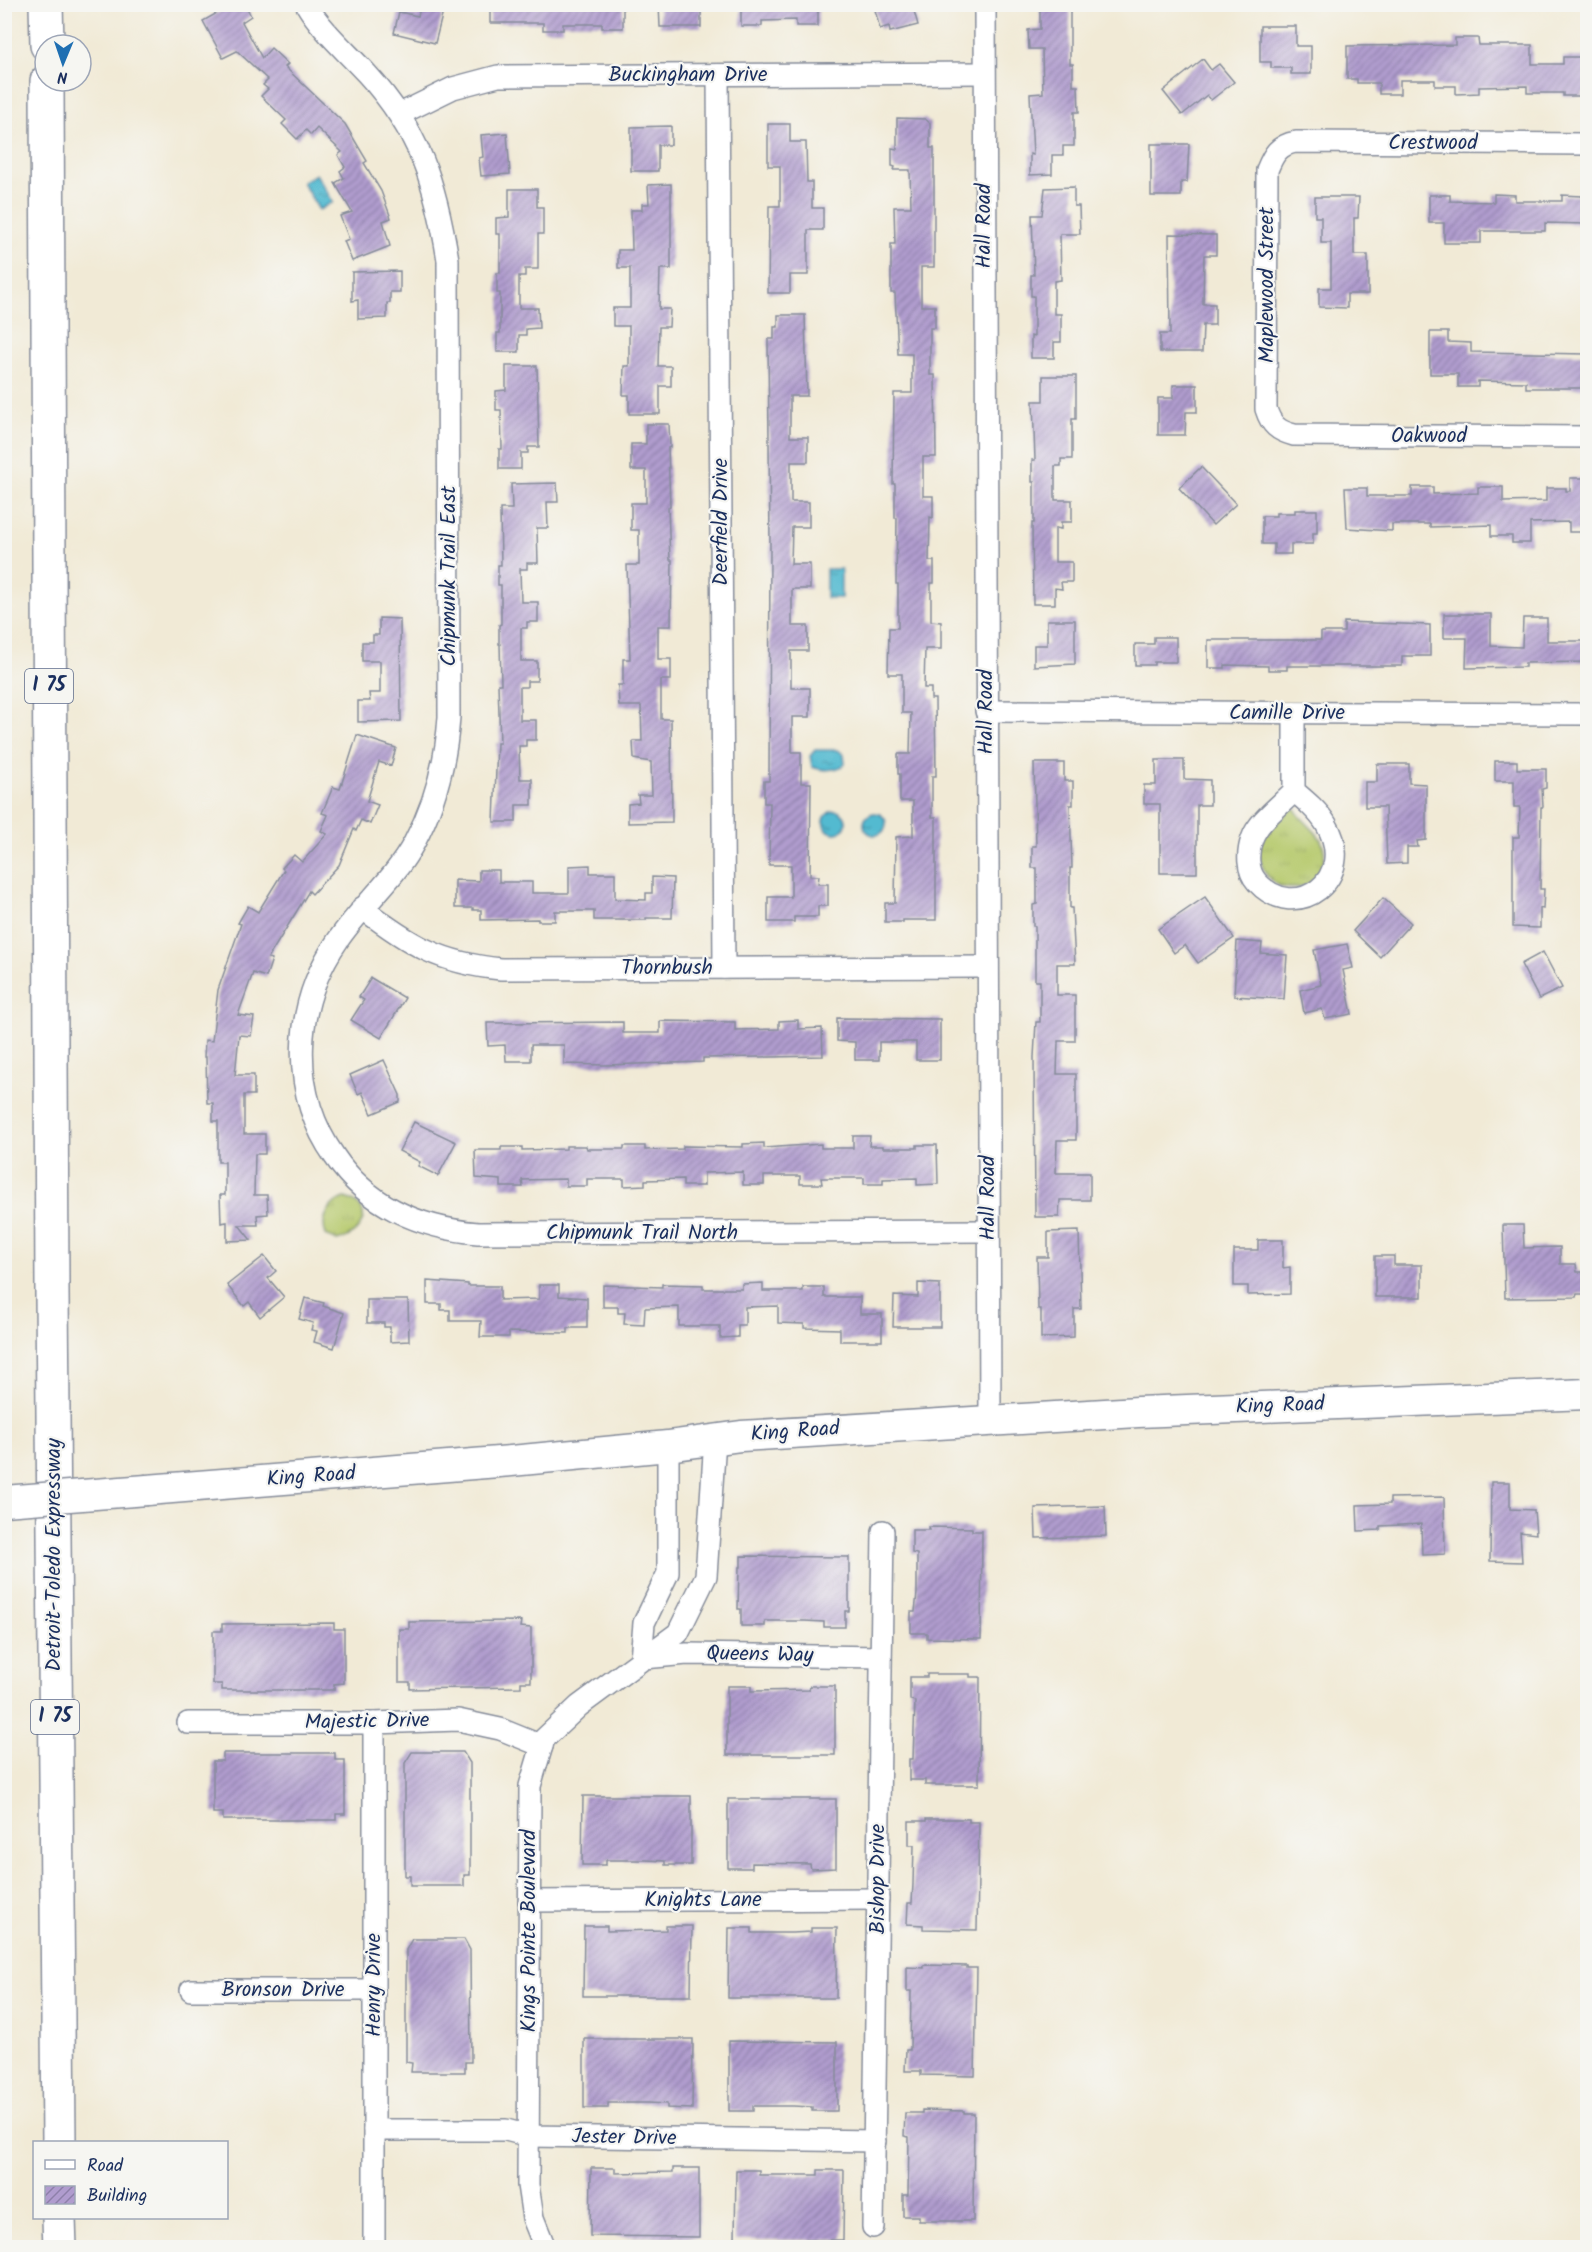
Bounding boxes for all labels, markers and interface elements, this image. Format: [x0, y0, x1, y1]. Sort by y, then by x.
north arrow [33, 33, 93, 93]
street label: Buckingham Drive [609, 59, 768, 92]
text: N [57, 64, 68, 89]
street label: Crestwood [1388, 127, 1478, 160]
street label: Hall Road [968, 183, 1001, 268]
street label: Maplewood Street [1251, 206, 1284, 363]
street label: Oakwood [1391, 420, 1468, 453]
street label: Deerfield Drive [705, 458, 738, 586]
street label: Chipmunk Trail East [433, 485, 466, 666]
road number: I 75 [25, 669, 73, 703]
street label: Hall Road [970, 669, 1003, 754]
street label: Camille Drive [1229, 697, 1346, 730]
street label: Thornbush [621, 952, 713, 985]
street label: Hall Road [972, 1155, 1005, 1240]
street label: Chipmunk Trail North [546, 1217, 738, 1250]
street label: King Road [1235, 1388, 1326, 1424]
street label: King Road [749, 1412, 841, 1452]
street label: Detroit-Toledo Expressway [38, 1438, 71, 1672]
street label: King Road [265, 1457, 357, 1497]
street label: Queens Way [706, 1638, 814, 1672]
road number: I 75 [31, 1700, 79, 1734]
street label: Majestic Drive [304, 1704, 430, 1740]
street label: Bishop Drive [862, 1823, 895, 1934]
street label: Kings Pointe Boulevard [513, 1829, 546, 2032]
street label: Knights Lane [644, 1884, 762, 1917]
street label: Henry Drive [358, 1933, 391, 2037]
street label: Bronson Drive [222, 1974, 345, 2007]
street label: Jester Drive [571, 2121, 677, 2155]
legend [33, 2141, 228, 2219]
text: Road [87, 2152, 124, 2181]
text: Building [87, 2182, 147, 2211]

